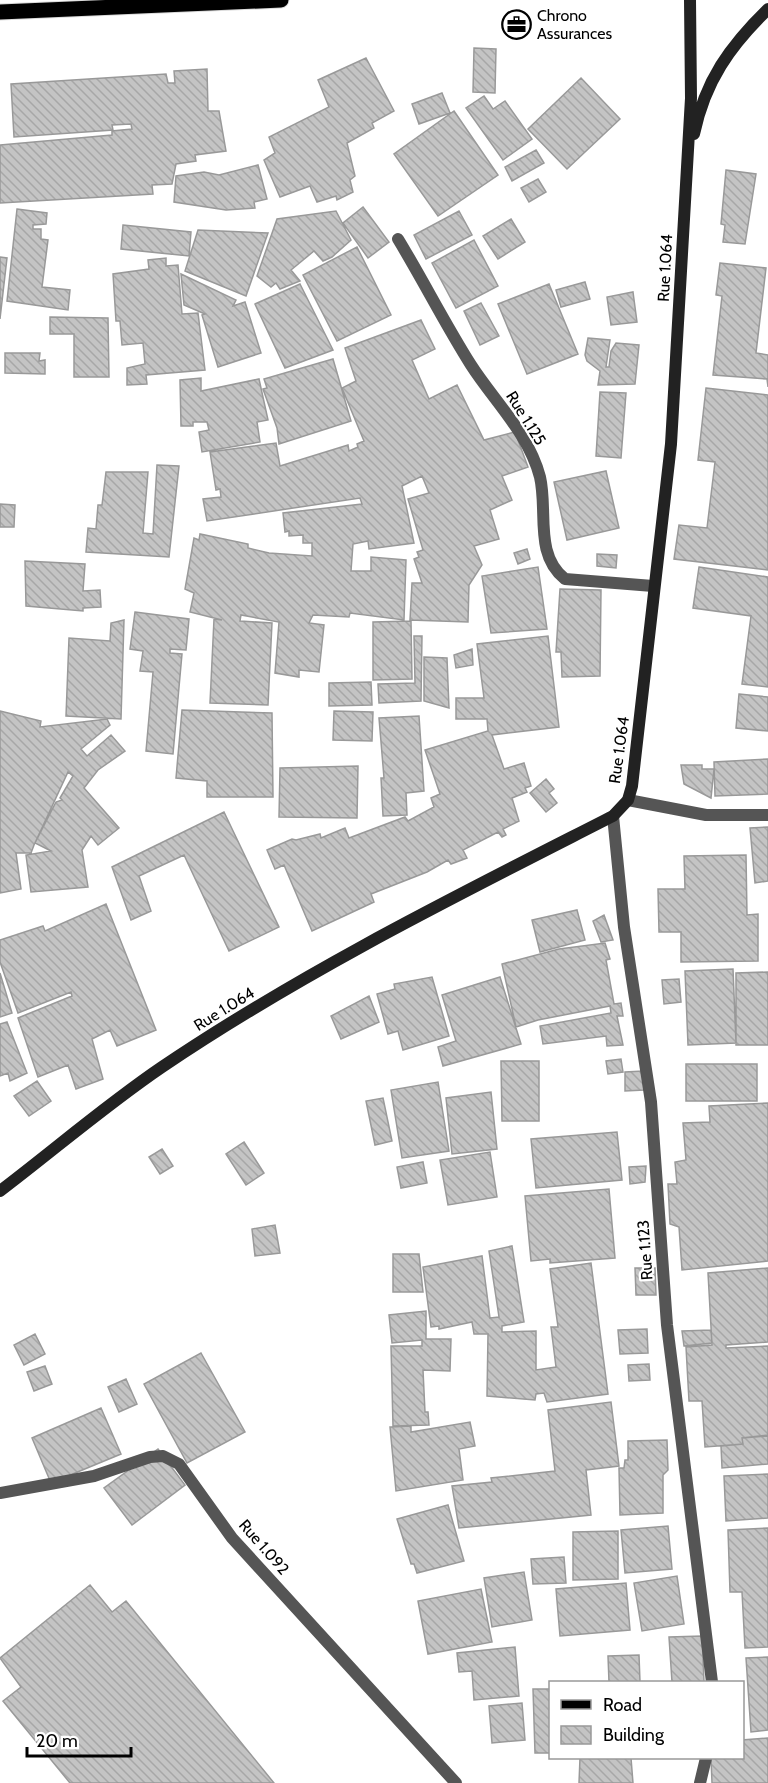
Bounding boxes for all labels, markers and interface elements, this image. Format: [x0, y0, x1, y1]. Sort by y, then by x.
place label: Chrono Assurances [537, 6, 612, 43]
office icon: Chrono Assurances [500, 8, 532, 40]
street label: Rue 1.064 [654, 234, 676, 302]
street label: Rue 1.125 [502, 387, 550, 449]
street label: Rue 1.064 [605, 715, 633, 785]
street label: Rue 1.064 [190, 983, 258, 1035]
street label: Rue 1.123 [633, 1219, 657, 1281]
street label: Rue 1.092 [235, 1516, 293, 1578]
legend [549, 1681, 744, 1759]
text: Road [603, 1694, 642, 1716]
scale bar [27, 1720, 130, 1758]
text: Building [603, 1724, 665, 1746]
text: 20 m [36, 1730, 78, 1752]

